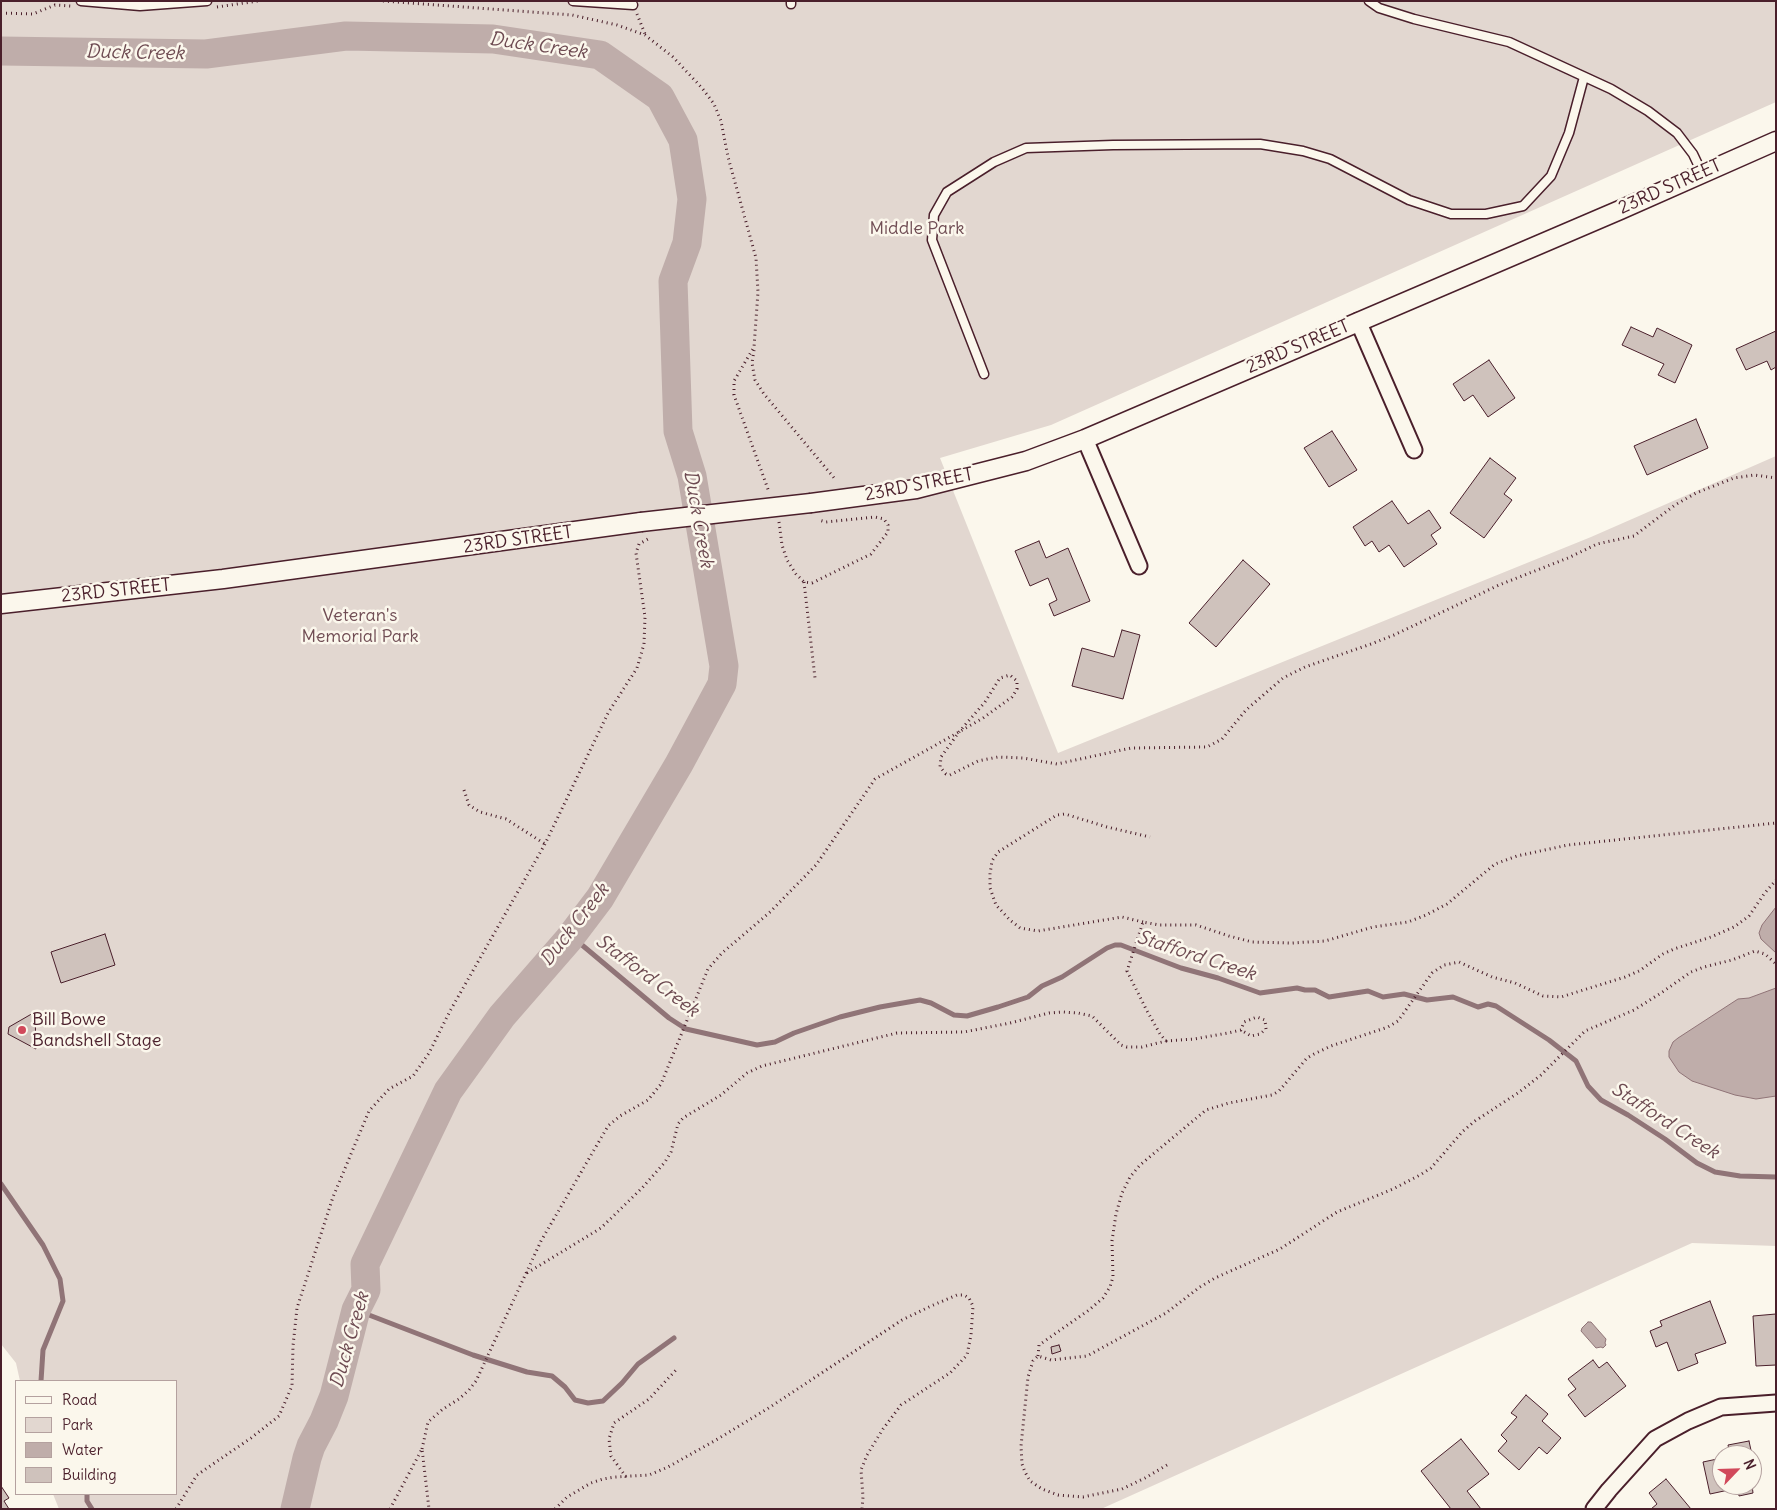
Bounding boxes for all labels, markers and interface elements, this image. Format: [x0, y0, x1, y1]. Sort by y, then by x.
water label: Duck Creek [488, 28, 588, 64]
water label: Duck Creek [86, 41, 184, 65]
street label: 23RD STREET [1615, 155, 1725, 219]
park label: Middle Park [870, 218, 964, 240]
street label: 23RD STREET [1243, 316, 1353, 378]
street label: 23RD STREET [863, 464, 975, 506]
water label: Duck Creek [678, 469, 718, 569]
street label: 23RD STREET [462, 522, 574, 558]
street label: 23RD STREET [60, 575, 172, 607]
park label: Veteran's Memorial Park [301, 605, 419, 648]
water label: Duck Creek [536, 879, 614, 971]
water label: Stafford Creek [1134, 926, 1258, 986]
water label: Stafford Creek [591, 930, 703, 1022]
place label: Bill Bowe Bandshell Stage [32, 1009, 161, 1052]
marker: Bill Bowe Bandshell Stage [16, 1024, 28, 1036]
water label: Stafford Creek [1607, 1078, 1723, 1164]
water label: Duck Creek [326, 1290, 374, 1390]
legend [15, 1380, 178, 1495]
text: Road [62, 1390, 97, 1409]
text: Park [62, 1415, 93, 1434]
text: Water [62, 1440, 103, 1459]
north arrow [1712, 1445, 1762, 1495]
text: N [1740, 1456, 1760, 1472]
text: Building [62, 1465, 117, 1484]

